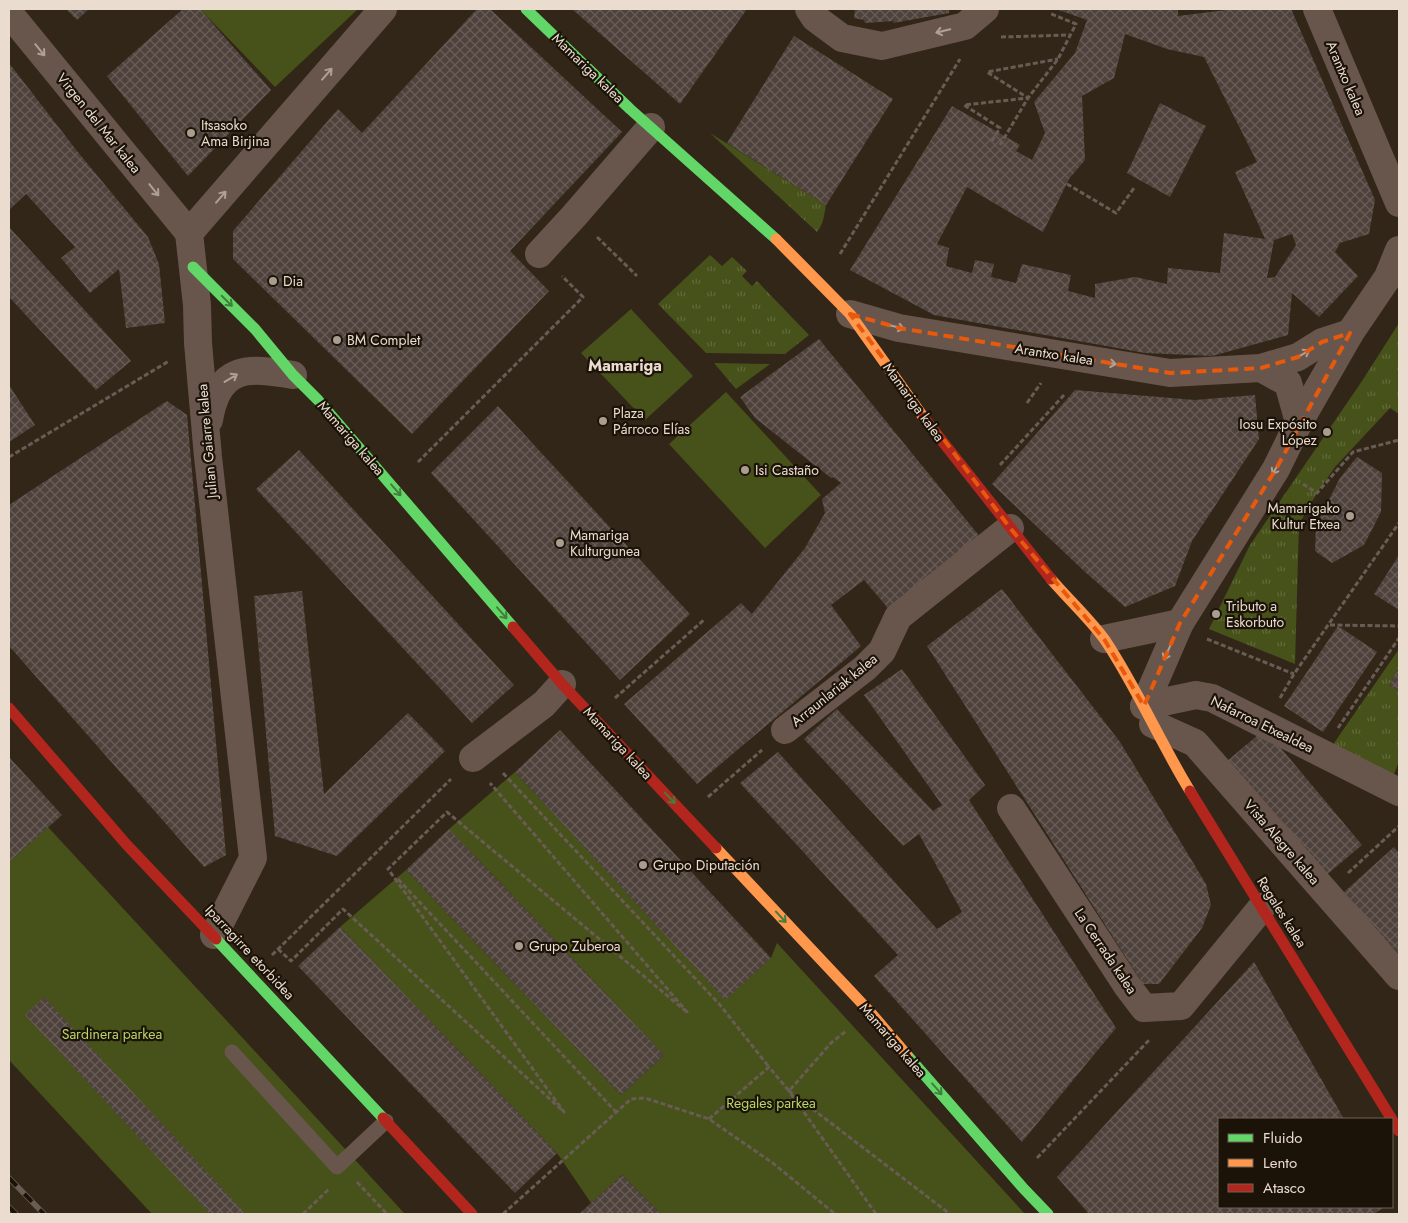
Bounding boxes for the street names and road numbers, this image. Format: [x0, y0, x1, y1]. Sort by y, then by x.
street label: Mamariga kalea [548, 28, 628, 108]
street label: Arantxo kalea [1321, 38, 1371, 118]
street label: Virgen del Mar kalea [52, 69, 146, 177]
street label: Arantxo kalea [1013, 338, 1095, 370]
street label: Mamariga kalea [879, 358, 949, 446]
street label: Julian Gaiarre kalea [192, 383, 222, 501]
street label: Mamariga kalea [313, 396, 389, 480]
street label: Arraunlariak kalea [787, 649, 881, 731]
street label: Nafarroa Etxealdea [1207, 690, 1317, 758]
street label: Mamariga kalea [579, 702, 657, 784]
street label: Vista Alegre kalea [1240, 795, 1324, 889]
street label: Regales kalea [1252, 873, 1312, 951]
street label: Iparragirre etorbidea [201, 900, 299, 1004]
street label: La Cerrada kalea [1070, 904, 1142, 998]
street label: Mamariga kalea [855, 998, 931, 1082]

